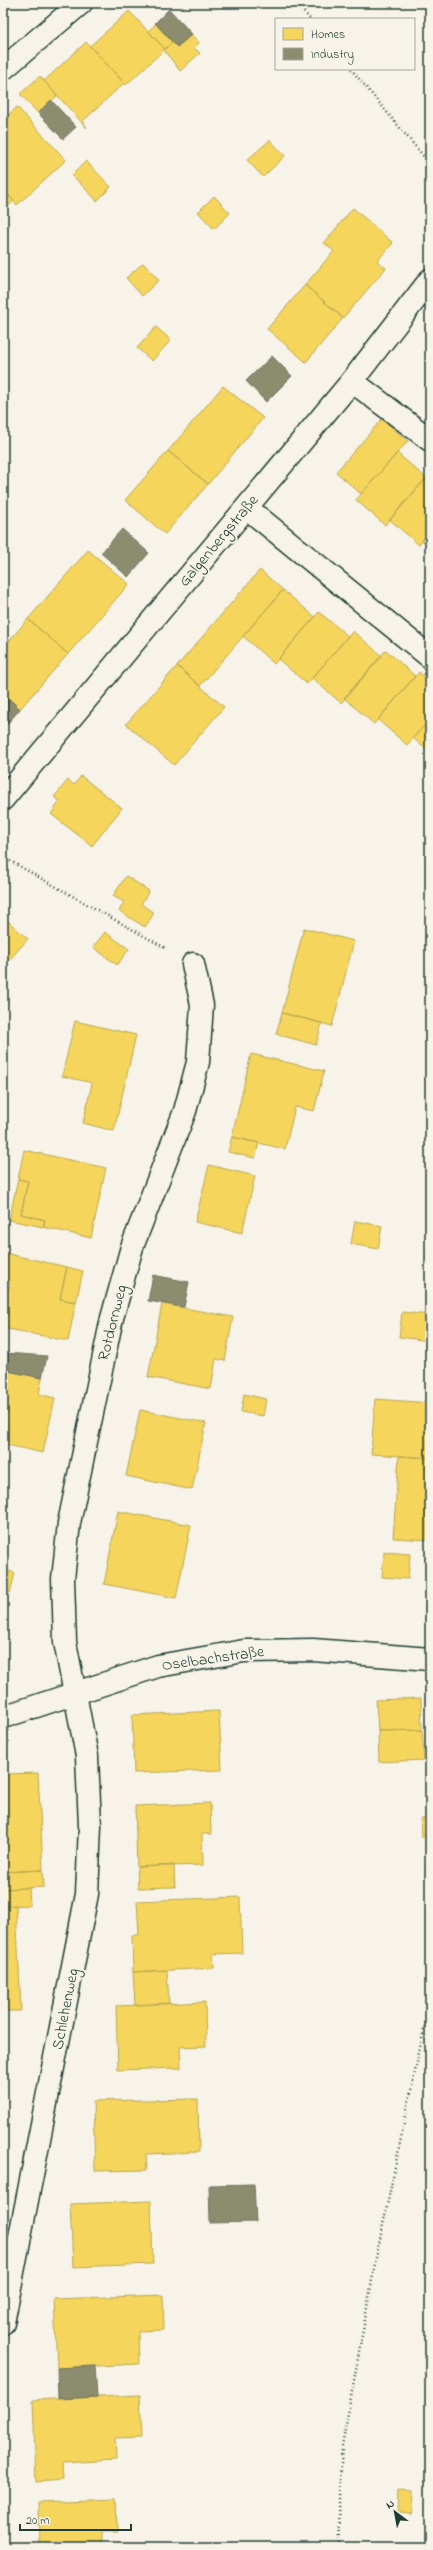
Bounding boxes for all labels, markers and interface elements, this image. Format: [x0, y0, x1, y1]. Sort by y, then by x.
legend [275, 18, 415, 70]
text: Homes [311, 26, 345, 44]
text: Industry [311, 46, 354, 65]
street label: Galgenbergstraße [173, 489, 265, 592]
street label: Rotdornweg [92, 1282, 134, 1364]
street label: Oselbachstraße [160, 1640, 266, 1678]
street label: Schlehenweg [46, 1966, 86, 2052]
north arrow [375, 2492, 415, 2532]
text: N [383, 2496, 398, 2513]
scale bar [20, 2506, 131, 2532]
text: 20 m [26, 2512, 49, 2530]

